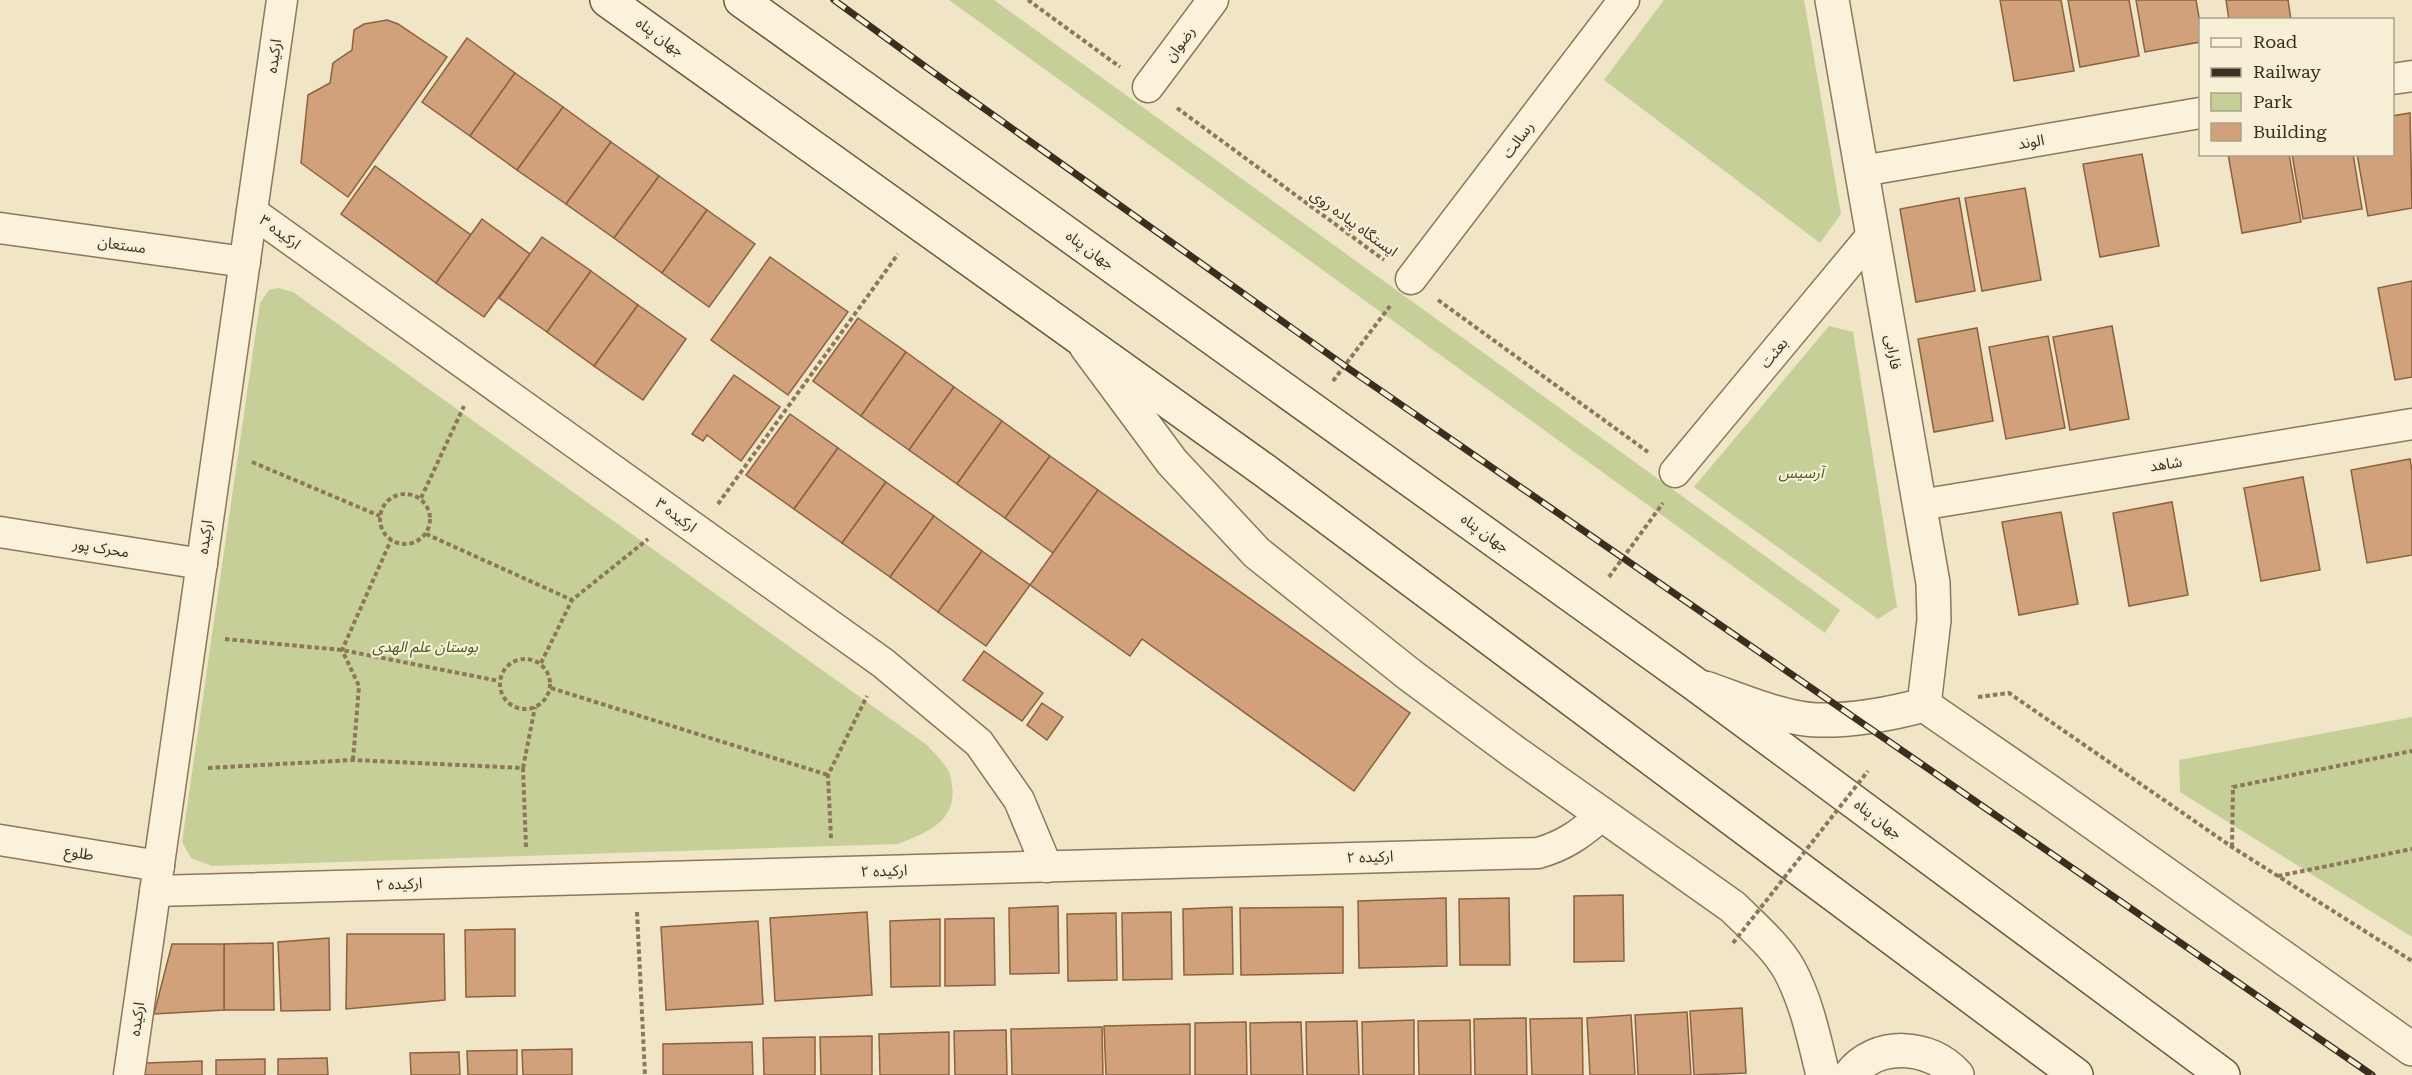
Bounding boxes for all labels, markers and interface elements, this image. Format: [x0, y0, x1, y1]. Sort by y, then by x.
street label: جهان پناه [632, 14, 688, 61]
legend [2199, 18, 2394, 156]
street label: رضوان [1161, 23, 1199, 65]
text: Road [2253, 31, 2298, 52]
street label: ارکیده [263, 38, 285, 74]
text: Railway [2253, 61, 2321, 82]
text: Park [2253, 91, 2293, 112]
street label: رسالت [1498, 118, 1538, 162]
text: Building [2253, 121, 2327, 142]
street label: الوند [2016, 131, 2046, 153]
street label: ایستگاه پیاده روی [1306, 185, 1401, 262]
street label: ارکیده ۳ [256, 211, 304, 253]
street label: جهان پناه [1062, 227, 1118, 274]
street label: مستعان [97, 233, 147, 257]
street label: فارابی [1881, 333, 1905, 371]
street label: بعثت [1756, 334, 1792, 372]
street label: شاهد [2148, 453, 2184, 475]
park label: آرسیس [1779, 464, 1827, 482]
street label: ارکیده ۳ [652, 494, 700, 536]
street label: جهان پناه [1457, 510, 1513, 557]
street label: ارکیده [194, 519, 216, 555]
street label: محرک پور [70, 535, 130, 562]
park label: بوستان علم الهدی [372, 638, 479, 658]
street label: جهان پناه [1850, 795, 1905, 844]
street label: طلوع [63, 842, 95, 867]
street label: ارکیده ۲ [1346, 847, 1394, 867]
street label: ارکیده ۲ [860, 861, 908, 881]
street label: ارکیده ۲ [375, 874, 423, 894]
street label: ارکیده [126, 1001, 148, 1037]

